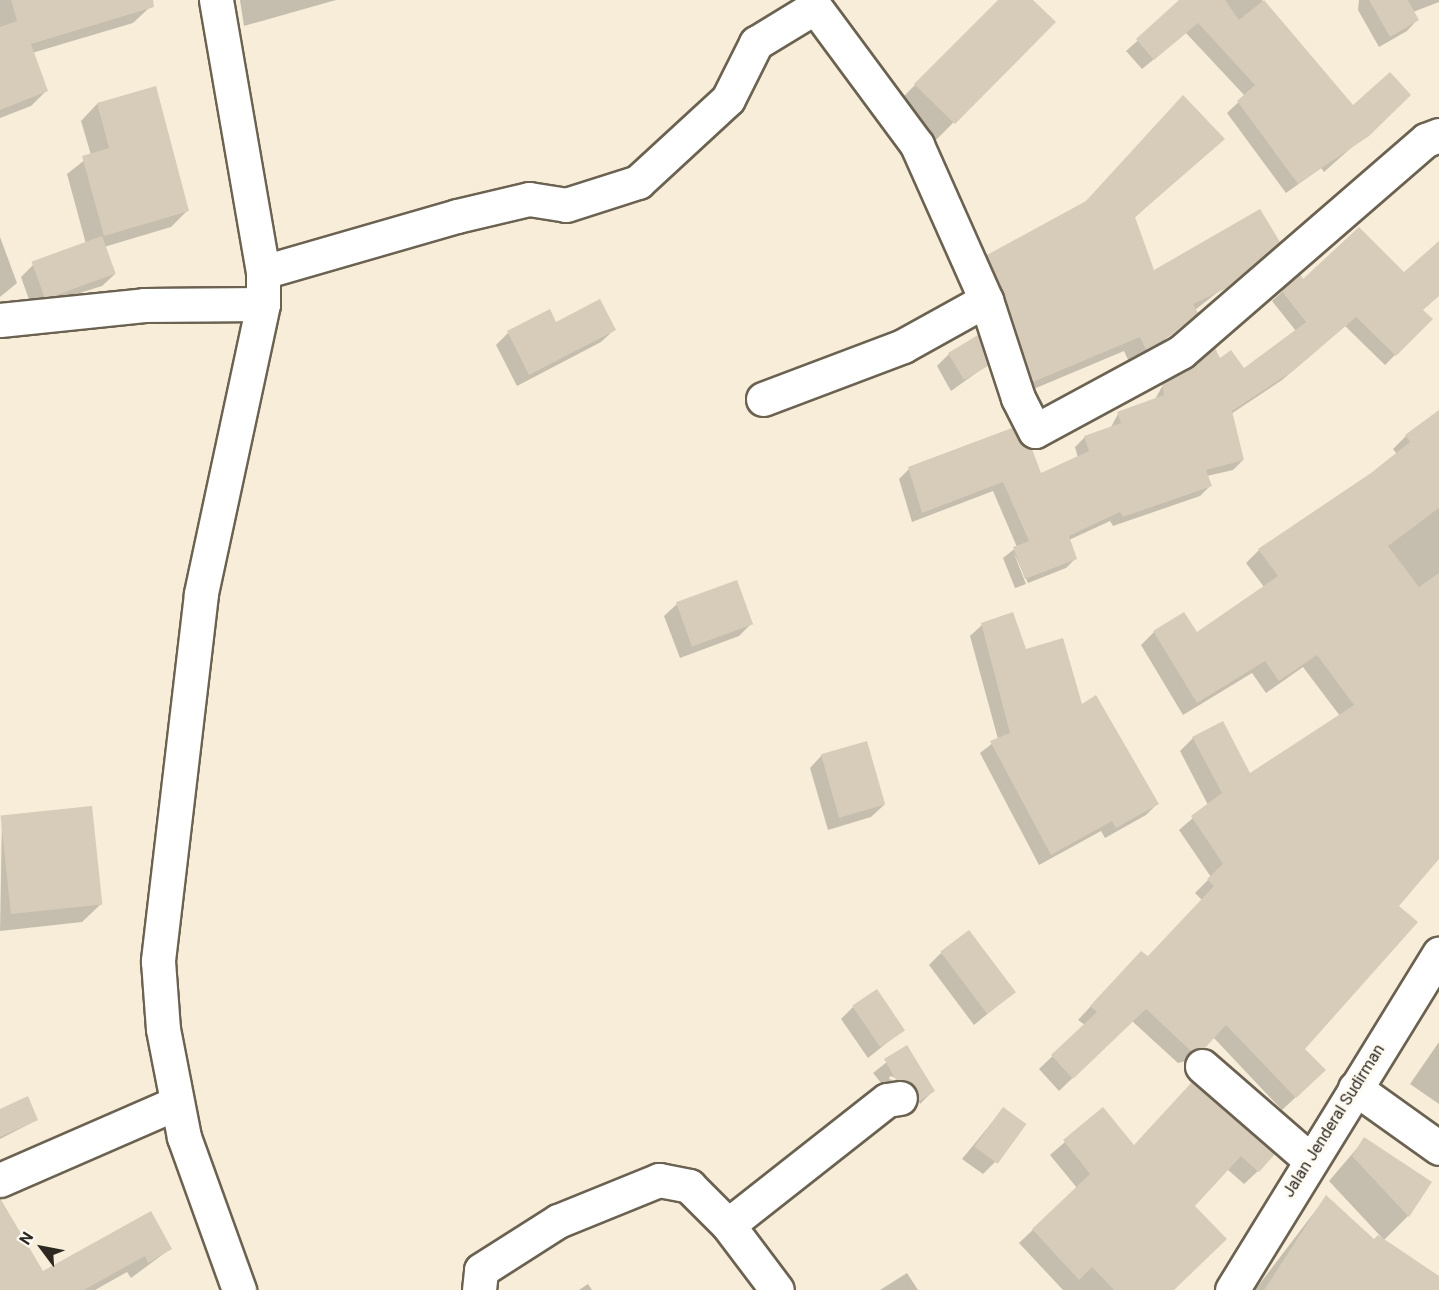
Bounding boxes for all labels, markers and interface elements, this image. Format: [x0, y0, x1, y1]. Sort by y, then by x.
street label: Jalan Jenderal Sudirman [1279, 1041, 1389, 1201]
north arrow [12, 1218, 72, 1278]
text: N [15, 1228, 37, 1248]

